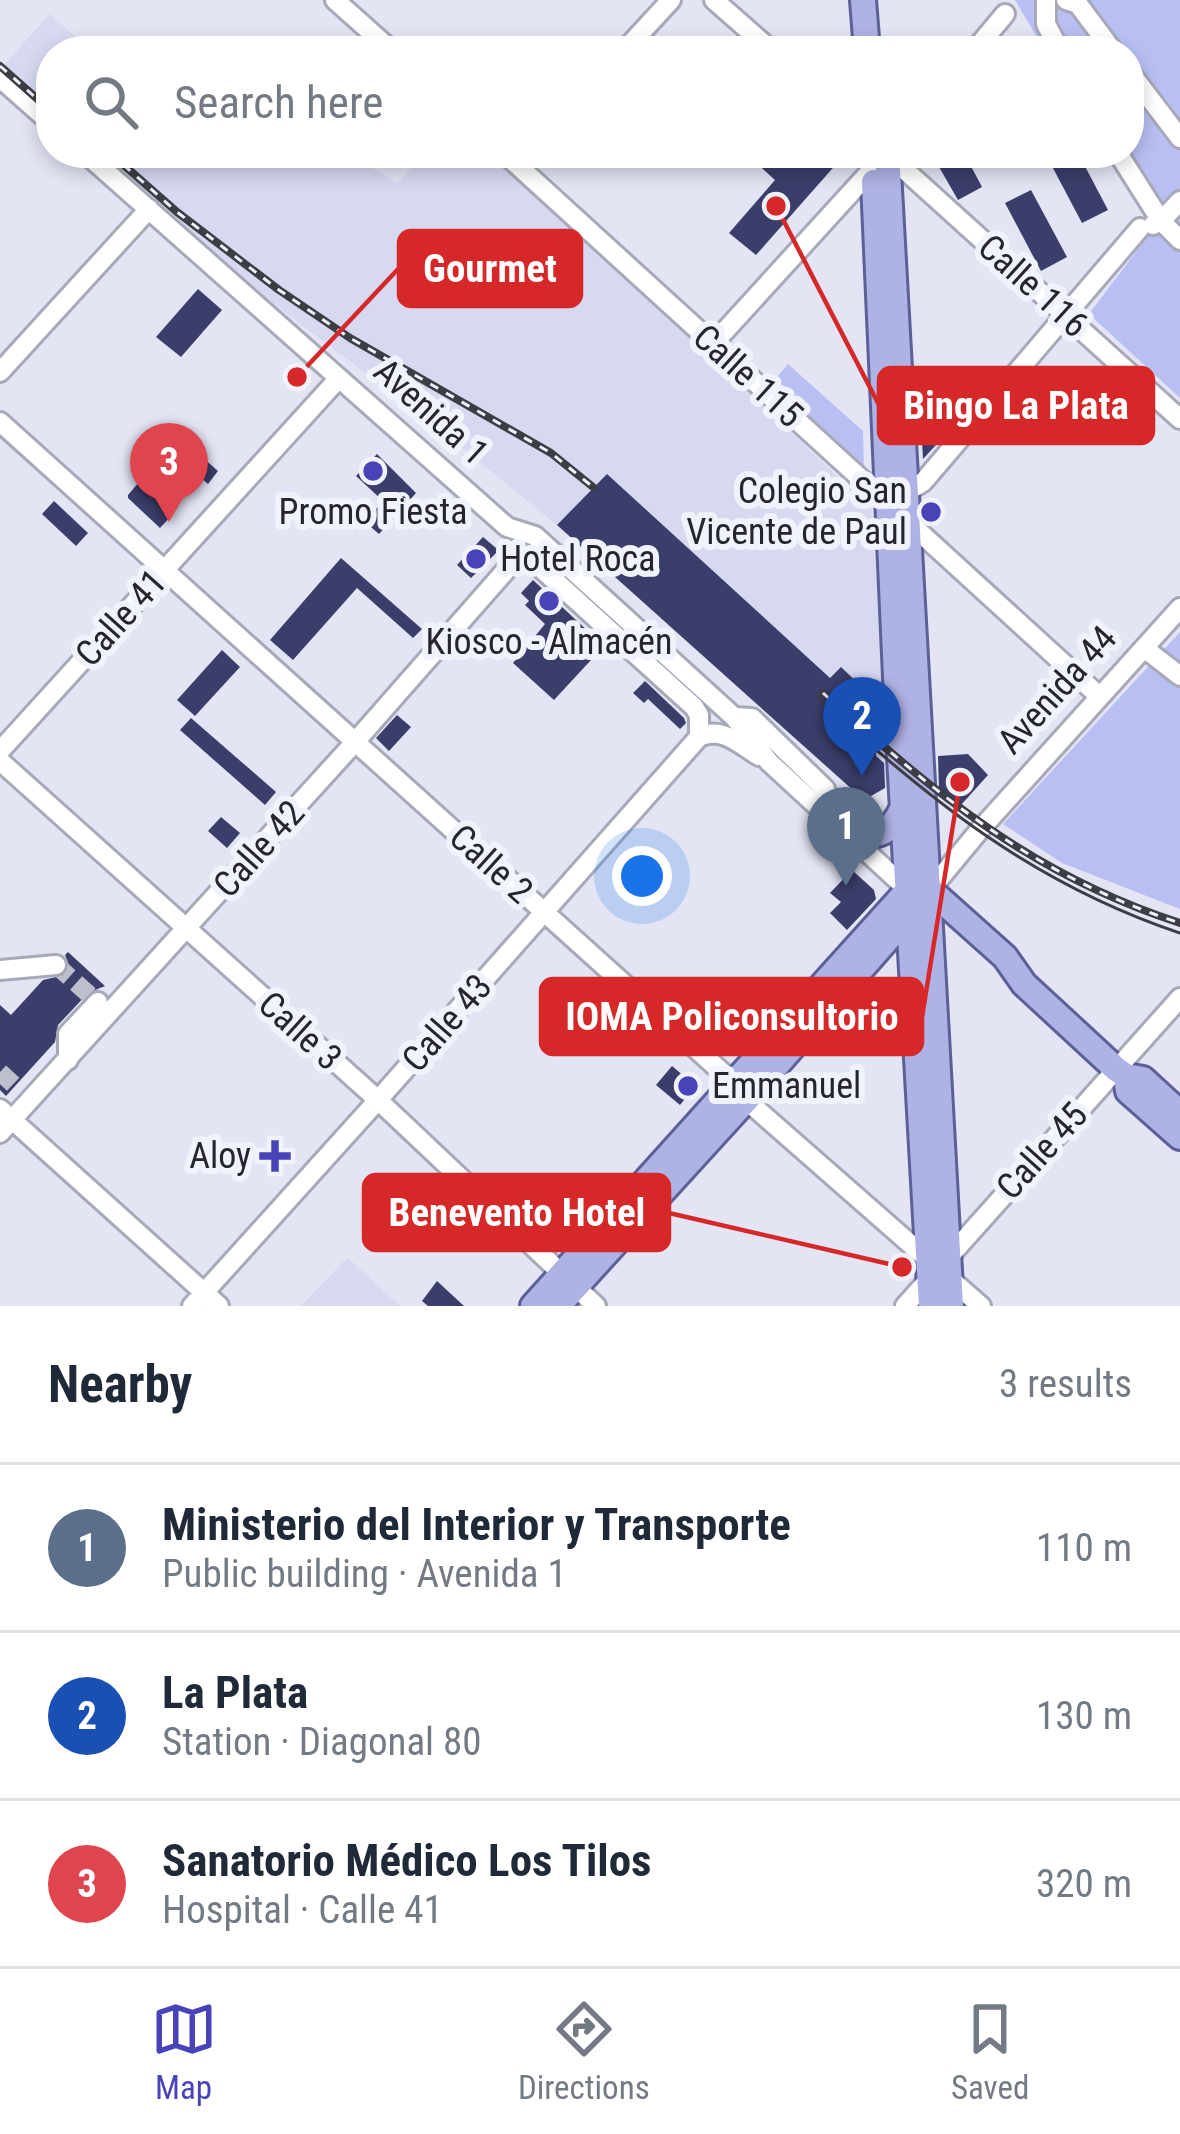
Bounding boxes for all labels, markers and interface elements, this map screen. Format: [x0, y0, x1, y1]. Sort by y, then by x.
search box [36, 36, 1144, 168]
icon: search [78, 69, 144, 135]
text: Search here [174, 76, 383, 129]
street label: Calle 116 [970, 226, 1096, 346]
callout: Gourmet [399, 231, 581, 306]
text: Gourmet [423, 246, 557, 292]
street label: Calle 115 [685, 316, 811, 436]
street label: Avenida 1 [365, 350, 497, 474]
callout: Bingo La Plata [879, 368, 1153, 443]
text: Bingo La Plata [903, 383, 1129, 429]
pin: 3 [130, 423, 208, 522]
marker: Promo Fiesta [360, 458, 386, 484]
place label: Colegio San Vicente de Paul [686, 470, 907, 553]
place label: Promo Fiesta [279, 491, 467, 533]
marker: Colegio San Vicente de Paul [918, 499, 944, 525]
place label: Hotel Roca [500, 538, 656, 580]
marker: Hotel Roca [463, 546, 489, 572]
street label: Calle 41 [67, 561, 175, 675]
marker: Kiosco - Almacén [536, 588, 562, 614]
street label: Avenida 44 [989, 618, 1125, 762]
place label: Kiosco - Almacén [426, 621, 672, 663]
pin: 2 [823, 677, 901, 776]
pin: 1 [807, 787, 885, 886]
street label: Calle 42 [205, 792, 313, 906]
street label: Calle 2 [441, 816, 541, 912]
your location [612, 846, 672, 906]
street label: Calle 43 [393, 966, 501, 1080]
callout: IOMA Policonsultorio [541, 979, 922, 1054]
street label: Calle 3 [250, 983, 350, 1079]
text: IOMA Policonsultorio [565, 994, 899, 1040]
place label: Emmanuel [712, 1065, 861, 1107]
marker: Emmanuel [675, 1073, 701, 1099]
street label: Calle 45 [988, 1094, 1096, 1208]
place label: Aloy [189, 1135, 251, 1177]
marker: Aloy [262, 1143, 288, 1169]
callout: Benevento Hotel [364, 1175, 669, 1250]
text: Benevento Hotel [389, 1190, 645, 1236]
text: Nearby [48, 1355, 192, 1414]
text: 3 results [999, 1361, 1132, 1407]
text: Ministerio del Interior y Transporte [162, 1498, 791, 1551]
text: 1 [77, 1525, 97, 1571]
text: 110 m [1036, 1525, 1132, 1571]
text: Public building · Avenida 1 [162, 1551, 567, 1597]
text: La Plata [162, 1666, 308, 1719]
text: 2 [77, 1693, 97, 1739]
text: 130 m [1036, 1693, 1132, 1739]
text: Station · Diagonal 80 [162, 1719, 481, 1765]
text: Sanatorio Médico Los Tilos [162, 1834, 651, 1887]
text: 3 [77, 1861, 97, 1907]
text: 320 m [1036, 1861, 1132, 1907]
text: Hospital · Calle 41 [162, 1887, 443, 1933]
tab: Map [151, 1996, 217, 2107]
tab: Directions [518, 1996, 650, 2107]
tab: Saved [951, 1996, 1029, 2107]

